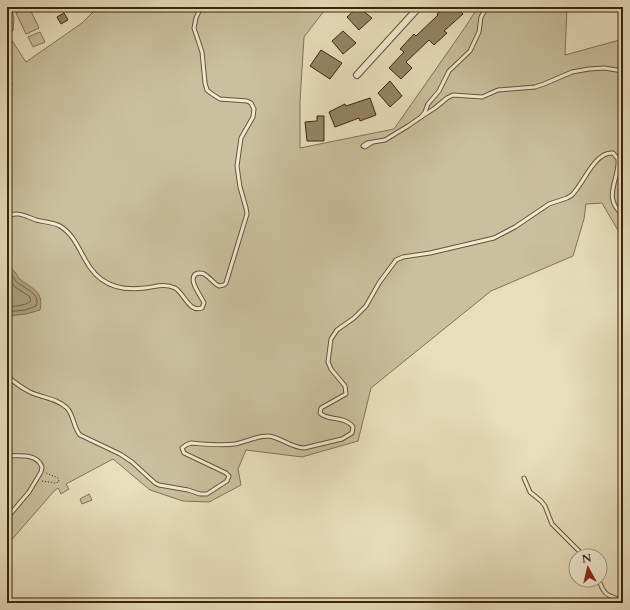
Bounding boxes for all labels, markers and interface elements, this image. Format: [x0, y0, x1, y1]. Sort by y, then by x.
north arrow [568, 548, 608, 588]
text: N [581, 550, 593, 567]

